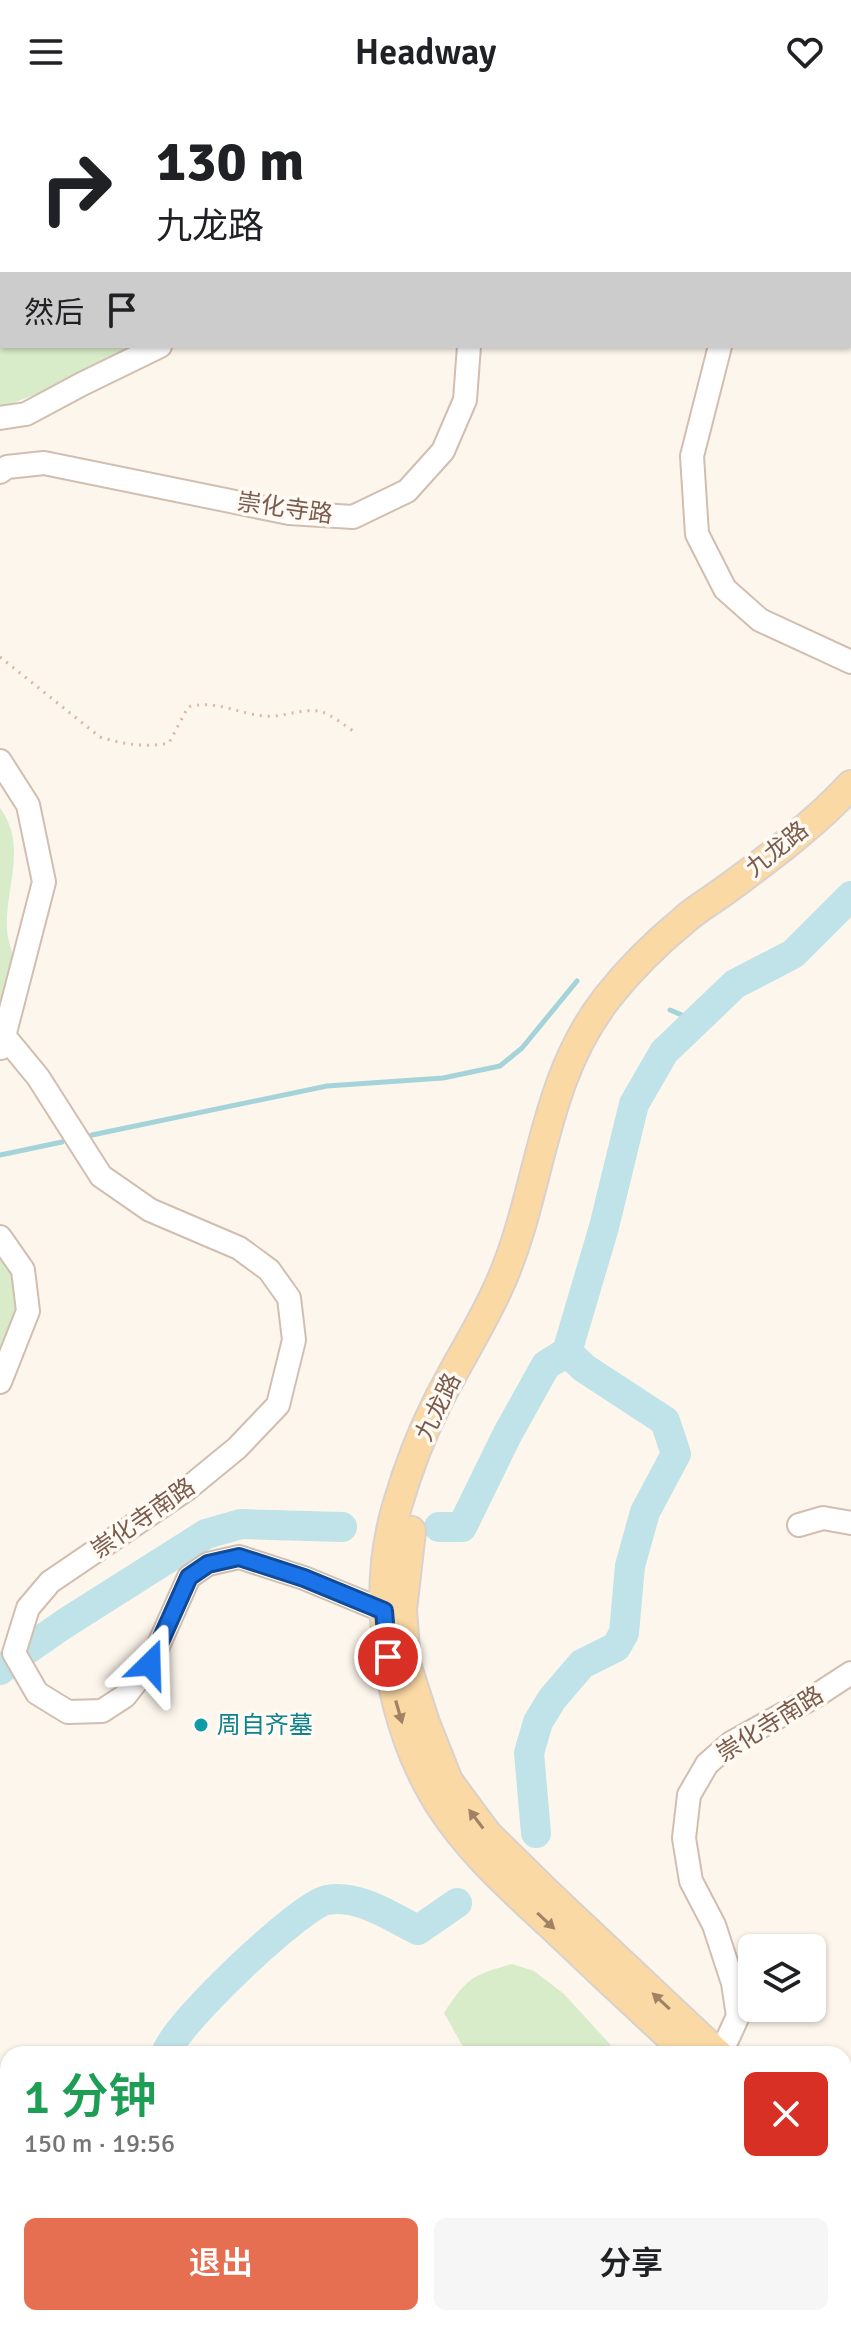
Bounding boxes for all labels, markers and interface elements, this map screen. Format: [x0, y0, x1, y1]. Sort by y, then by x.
icon: menu [24, 30, 68, 74]
text: Headway [355, 30, 496, 75]
icon: heart [783, 30, 827, 74]
text: 130 m [156, 127, 304, 196]
icon: right [24, 136, 128, 240]
text: 九龙路 [156, 204, 264, 249]
icon: arrive [100, 288, 144, 332]
text: 然后 [24, 295, 84, 332]
street label: 崇化寺路 [235, 486, 335, 530]
street label: 九龙路 [740, 815, 814, 883]
street label: 九龙路 [409, 1368, 467, 1446]
street label: 崇化寺南路 [85, 1471, 201, 1565]
position arrow [108, 1622, 192, 1706]
pin [354, 1623, 422, 1691]
icon: arrive [366, 1635, 410, 1679]
street label: 崇化寺南路 [711, 1679, 829, 1769]
one-way arrow [393, 1700, 406, 1724]
place label: 周自齐墓 [217, 1710, 313, 1740]
marker: 周自齐墓 [192, 1716, 210, 1734]
one-way arrow [469, 1808, 485, 1829]
one-way arrow [537, 1912, 556, 1930]
map controls [738, 1934, 826, 2022]
button: layers [738, 1934, 826, 2022]
one-way arrow [652, 1992, 671, 2010]
text: 1 分钟 [24, 2068, 156, 2127]
button: close [744, 2072, 828, 2156]
text: 150 m · 19:56 [24, 2128, 175, 2160]
button: 退出 [24, 2218, 418, 2310]
button: 分享 [434, 2218, 828, 2310]

